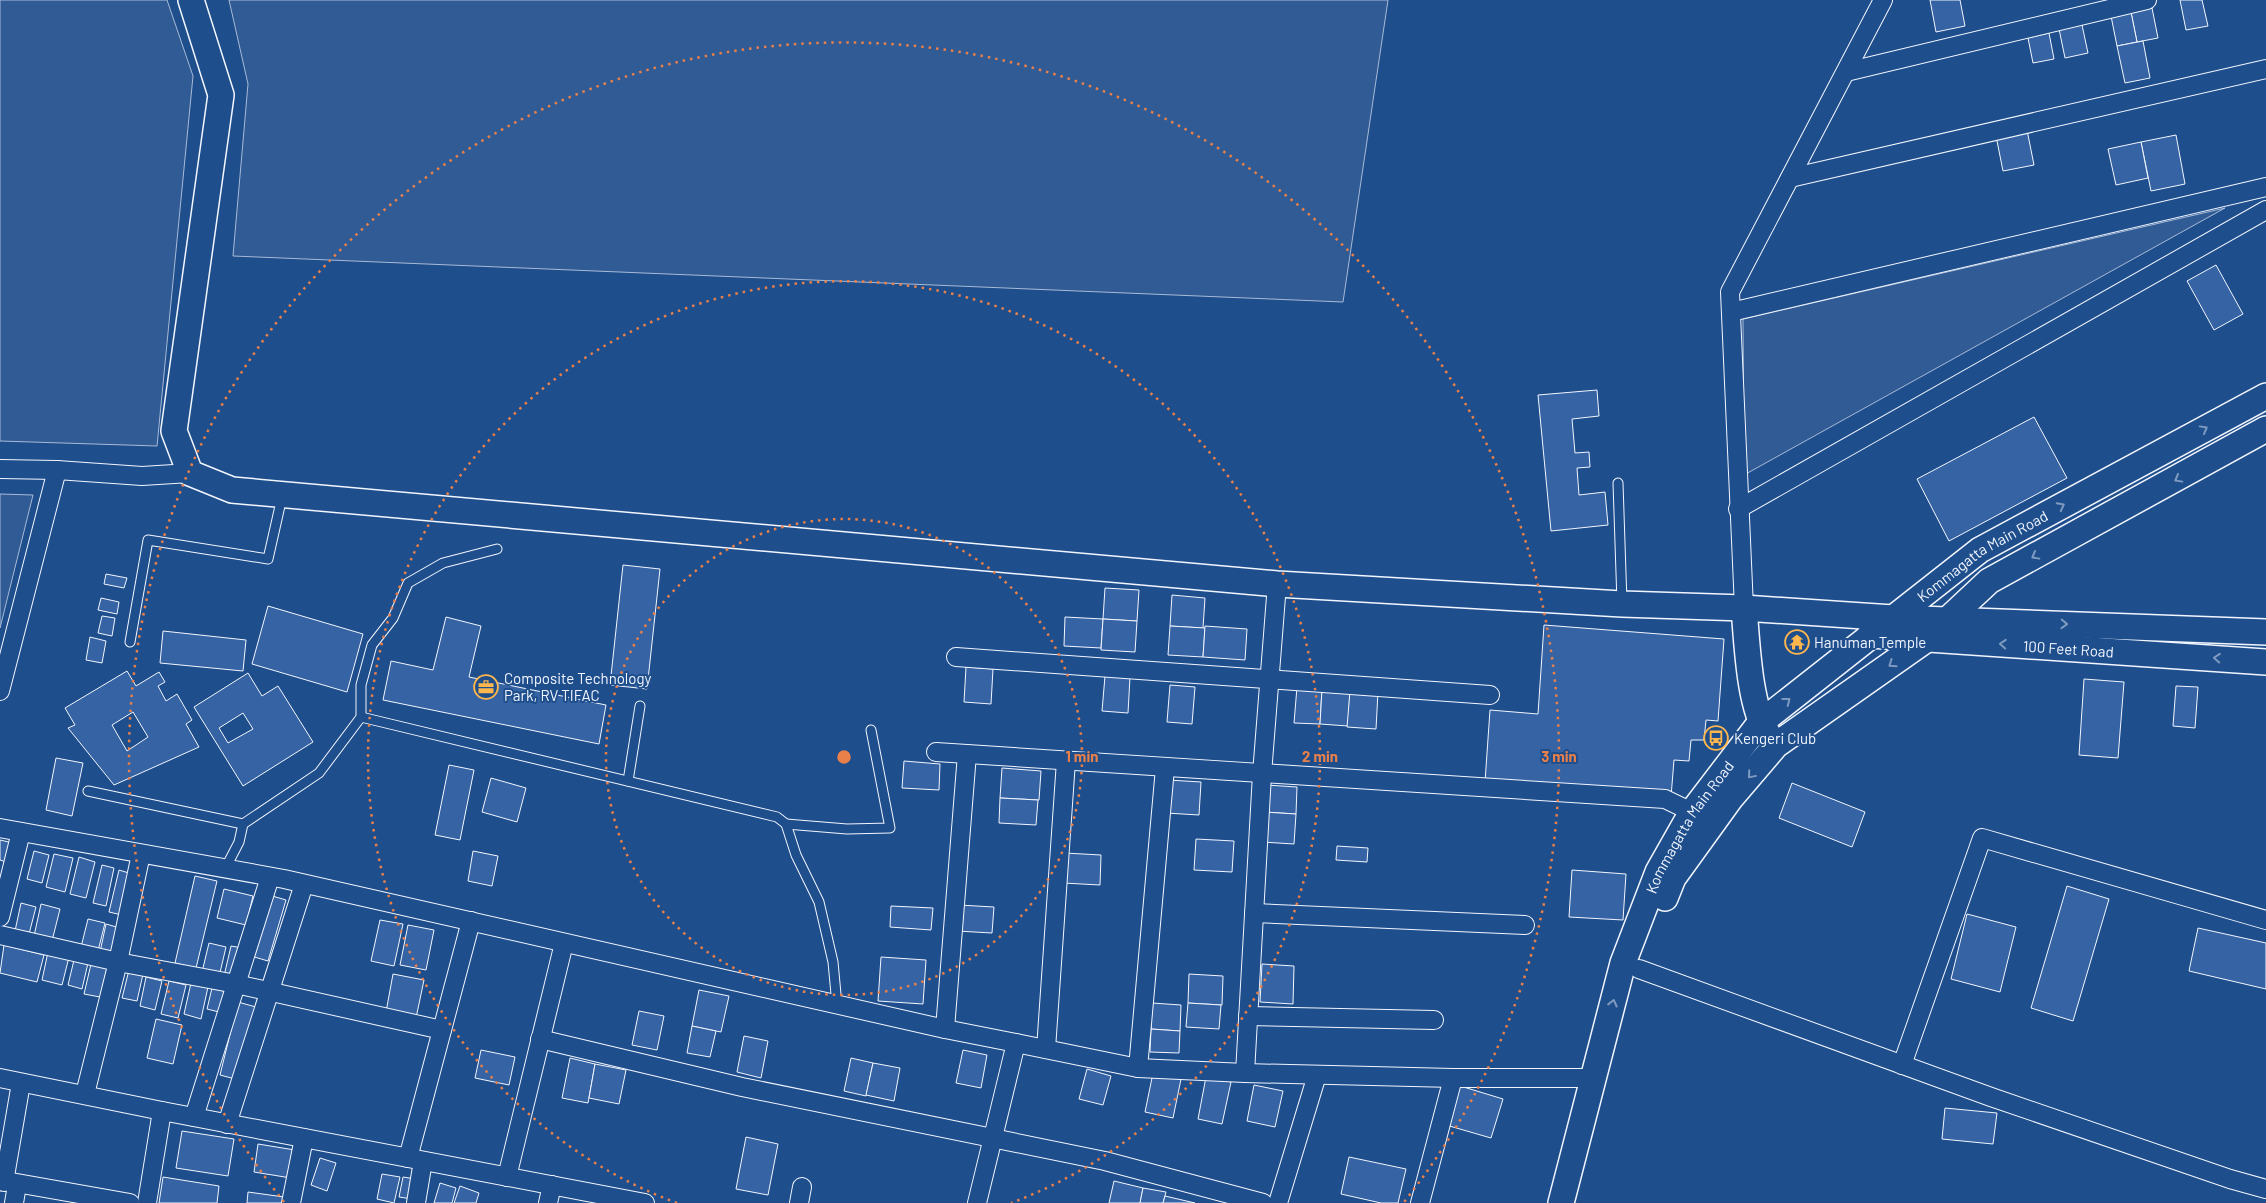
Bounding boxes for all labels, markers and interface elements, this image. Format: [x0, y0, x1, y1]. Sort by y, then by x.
one-way arrow [2199, 425, 2208, 435]
one-way arrow [2174, 472, 2183, 482]
one-way arrow [2056, 503, 2065, 513]
street label: Kommagatta Main Road [1913, 506, 2051, 605]
one-way arrow [2031, 550, 2040, 560]
one-way arrow [2061, 619, 2069, 630]
temple icon: Hanuman Temple [1784, 629, 1810, 655]
place label: Hanuman Temple [1814, 633, 1926, 651]
street label: 100 Feet Road [2023, 636, 2114, 661]
one-way arrow [1999, 639, 2007, 650]
one-way arrow [2213, 653, 2221, 664]
one-way arrow [1888, 658, 1898, 667]
place label: Composite Technology Park, RV TIFAC [504, 669, 651, 704]
office icon: Composite Technology Park, RV TIFAC [473, 674, 499, 700]
one-way arrow [1781, 699, 1790, 707]
bus stop icon: Kengeri Club [1703, 725, 1729, 751]
place label: Kengeri Club [1734, 729, 1816, 747]
text: 1 min [1066, 747, 1098, 765]
text: 2 min [1302, 747, 1338, 765]
text: 3 min [1541, 747, 1577, 765]
centre of rings [835, 748, 853, 766]
street label: Kommagatta Main Road [1642, 757, 1737, 896]
one-way arrow [1748, 769, 1757, 778]
one-way arrow [1607, 999, 1618, 1008]

